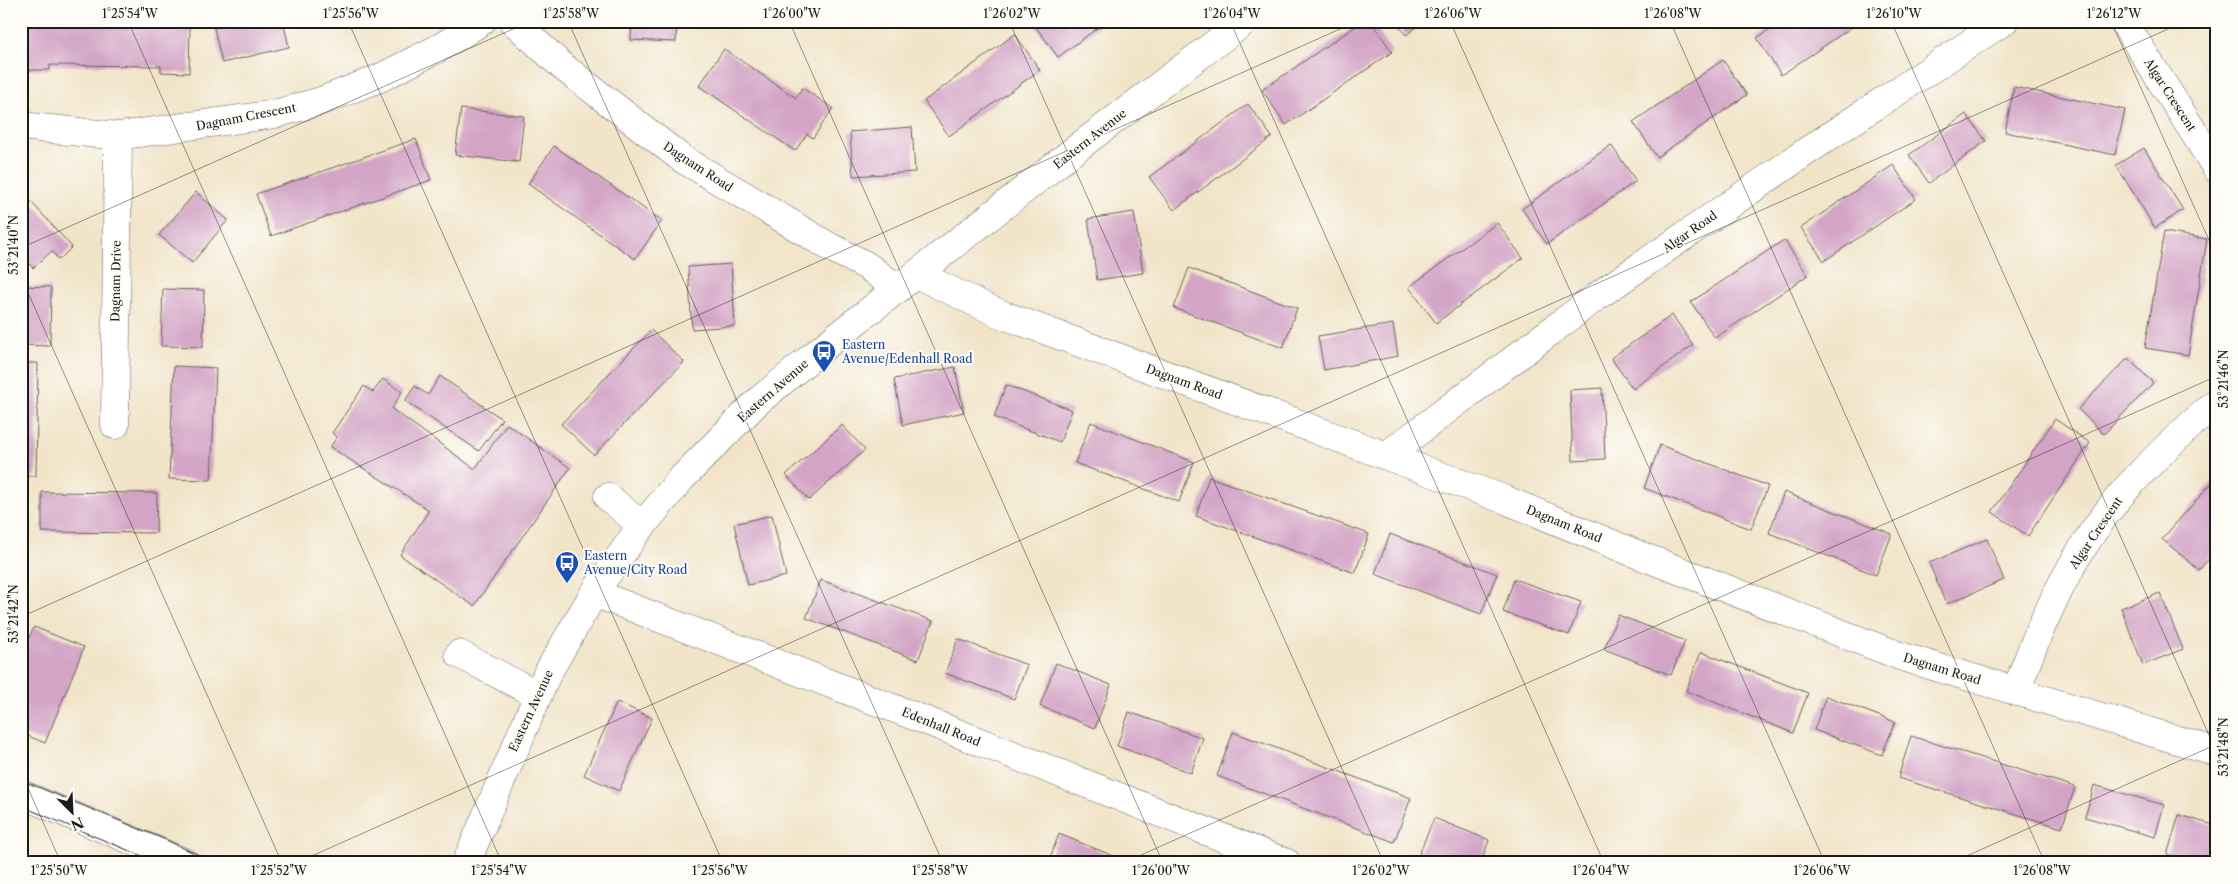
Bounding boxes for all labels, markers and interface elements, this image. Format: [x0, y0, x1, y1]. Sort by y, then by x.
text: 1°25'54"W [102, 6, 159, 21]
text: 1°25'56"W [323, 6, 380, 21]
text: 1°25'58"W [543, 6, 600, 21]
text: 1°26'00"W [763, 6, 822, 21]
text: 1°26'02"W [983, 6, 1041, 21]
text: 1°26'04"W [1203, 6, 1261, 21]
text: 1°26'06"W [1424, 6, 1482, 21]
text: 1°26'08"W [1644, 6, 1703, 21]
text: 1°26'10"W [1866, 6, 1923, 21]
text: 1°26'12"W [2087, 6, 2142, 21]
street label: Algar Crescent [2141, 55, 2200, 135]
street label: Dagnam Crescent [195, 99, 298, 134]
street label: Eastern Avenue [1050, 105, 1129, 172]
street label: Dagnam Road [661, 138, 737, 195]
street label: Algar Road [1659, 207, 1720, 256]
text: 53°21'40"N [6, 215, 21, 275]
street label: Dagnam Drive [107, 240, 124, 322]
place label: Eastern Avenue/Edenhall Road [841, 337, 973, 366]
bus stop icon: Eastern Avenue/Edenhall Road [811, 339, 837, 373]
text: 53°21'46"N [2216, 349, 2231, 409]
street label: Eastern Avenue [734, 356, 811, 425]
street label: Dagnam Road [1144, 361, 1225, 403]
street label: Algar Crescent [2065, 493, 2126, 573]
street label: Dagnam Road [1524, 502, 1605, 546]
place label: Eastern Avenue/City Road [583, 548, 688, 577]
bus stop icon: Eastern Avenue/City Road [554, 550, 580, 584]
text: 53°21'42"N [6, 584, 21, 644]
street label: Dagnam Road [1902, 650, 1983, 688]
street label: Eastern Avenue [505, 667, 556, 754]
street label: Edenhall Road [900, 704, 983, 749]
text: 53°21'48"N [2216, 717, 2231, 777]
north arrow [48, 786, 98, 836]
text: N [68, 813, 87, 835]
text: 1°25'50"W [31, 863, 88, 878]
text: 1°25'52"W [251, 863, 308, 878]
text: 1°25'54"W [471, 863, 528, 878]
text: 1°25'56"W [692, 863, 749, 878]
text: 1°25'58"W [912, 863, 969, 878]
text: 1°26'00"W [1132, 863, 1191, 878]
text: 1°26'02"W [1352, 863, 1410, 878]
text: 1°26'04"W [1572, 863, 1630, 878]
text: 1°26'06"W [1793, 863, 1851, 878]
text: 1°26'08"W [2013, 863, 2072, 878]

